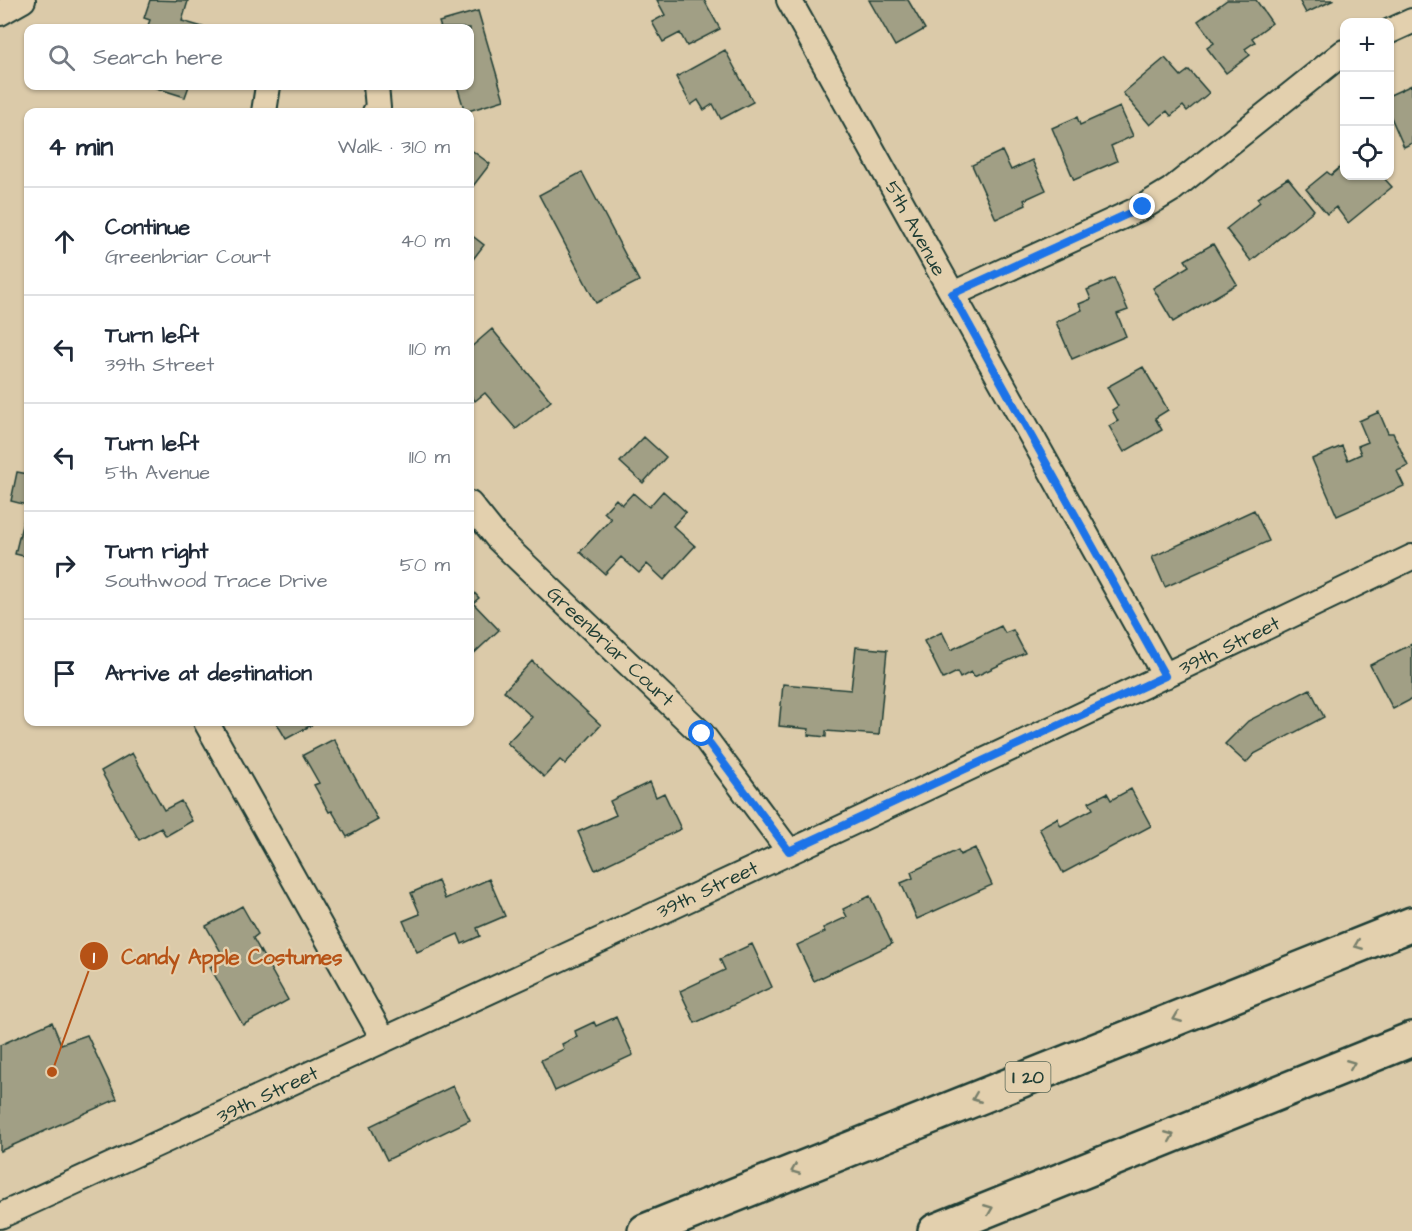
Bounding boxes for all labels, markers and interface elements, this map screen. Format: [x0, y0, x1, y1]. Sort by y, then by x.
map controls [1340, 18, 1394, 180]
button: + [1340, 18, 1394, 72]
search box [24, 24, 474, 90]
icon: search [45, 41, 78, 74]
text: Search here [93, 42, 223, 73]
button: − [1340, 72, 1394, 126]
button: locate [1340, 126, 1394, 180]
text: 4 min [48, 129, 113, 165]
text: Walk · 310 m [338, 133, 450, 161]
street label: 5th Avenue [877, 176, 953, 281]
route end [1129, 193, 1155, 219]
text: Continue [105, 212, 190, 243]
icon: ahead [48, 225, 81, 258]
text: 40 m [400, 227, 450, 255]
text: Greenbriar Court [105, 243, 271, 271]
text: Turn left [105, 320, 199, 351]
icon: left [48, 333, 81, 366]
text: 110 m [409, 335, 450, 363]
text: 39th Street [105, 351, 214, 379]
text: Turn left [105, 428, 199, 459]
icon: left [48, 441, 81, 474]
text: 110 m [409, 443, 450, 471]
text: 5th Avenue [105, 459, 210, 487]
text: Turn right [105, 536, 208, 567]
icon: right [48, 549, 81, 582]
text: 50 m [400, 551, 450, 579]
text: Southwood Trace Drive [105, 567, 328, 595]
street label: Greenbriar Court [540, 580, 680, 713]
street label: 39th Street [1174, 609, 1285, 682]
icon: arrive [48, 657, 81, 690]
text: Arrive at destination [105, 658, 312, 689]
route start [688, 720, 714, 746]
street label: 39th Street [652, 854, 763, 926]
callout: Candy Apple Costumes [79, 937, 354, 976]
one-way arrow [1353, 938, 1363, 951]
text: Candy Apple Costumes [121, 943, 343, 975]
text: 1 [93, 945, 96, 970]
one-way arrow [1172, 1011, 1183, 1023]
street label: 39th Street [212, 1059, 323, 1131]
one-way arrow [1345, 1059, 1356, 1071]
road number: I 20 [1006, 1062, 1050, 1092]
one-way arrow [971, 1091, 982, 1103]
one-way arrow [1164, 1131, 1175, 1143]
one-way arrow [790, 1163, 801, 1176]
one-way arrow [983, 1204, 994, 1216]

